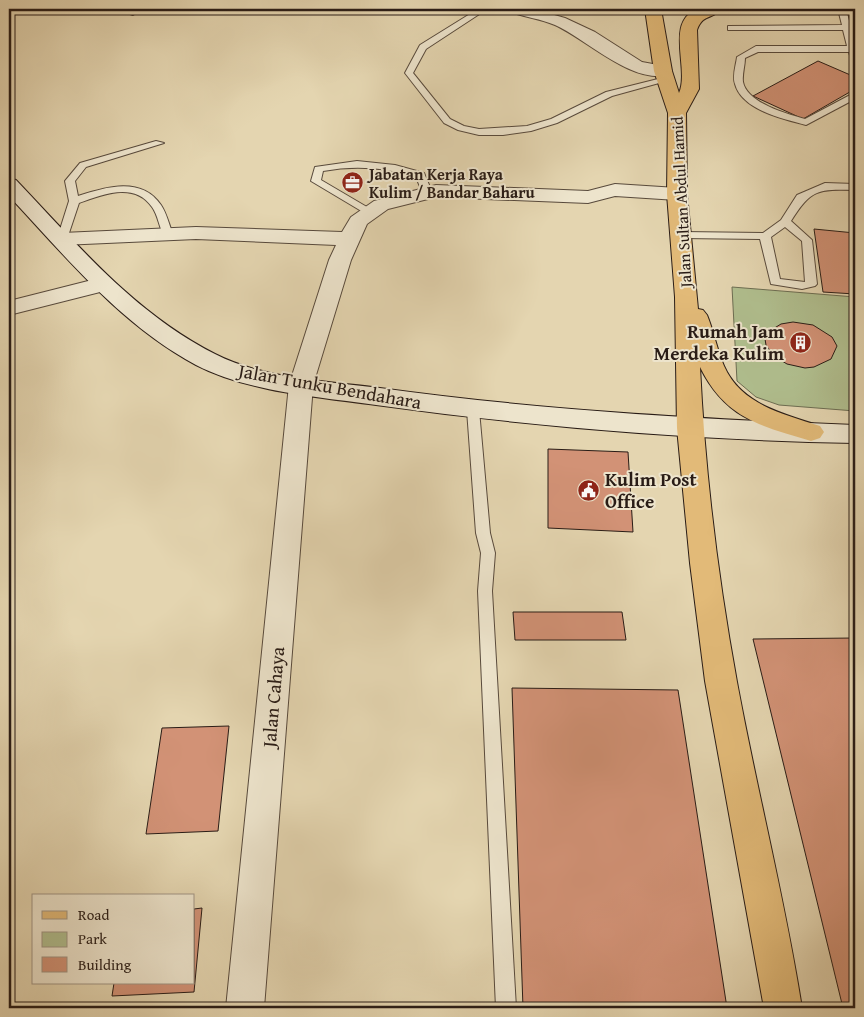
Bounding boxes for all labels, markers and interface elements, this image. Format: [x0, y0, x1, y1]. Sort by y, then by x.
street label: Jalan Sultan Abdul Hamid [665, 115, 698, 290]
place label: Jabatan Kerja Raya Kulim / Bandar Baharu [366, 162, 536, 204]
office icon: Jabatan Kerja Raya Kulim / Bandar Baharu [341, 171, 365, 195]
place label: Rumah Jam Merdeka Kulim [654, 317, 785, 367]
building icon: Rumah Jam Merdeka Kulim [788, 330, 812, 354]
street label: Jalan Tunku Bendahara [234, 356, 424, 416]
place label: Kulim Post Office [605, 465, 697, 515]
public building icon: Kulim Post Office [577, 478, 601, 502]
street label: Jalan Cahaya [254, 645, 291, 751]
legend [32, 894, 195, 984]
text: Road [78, 904, 109, 925]
text: Park [78, 928, 107, 949]
text: Building [78, 954, 132, 975]

